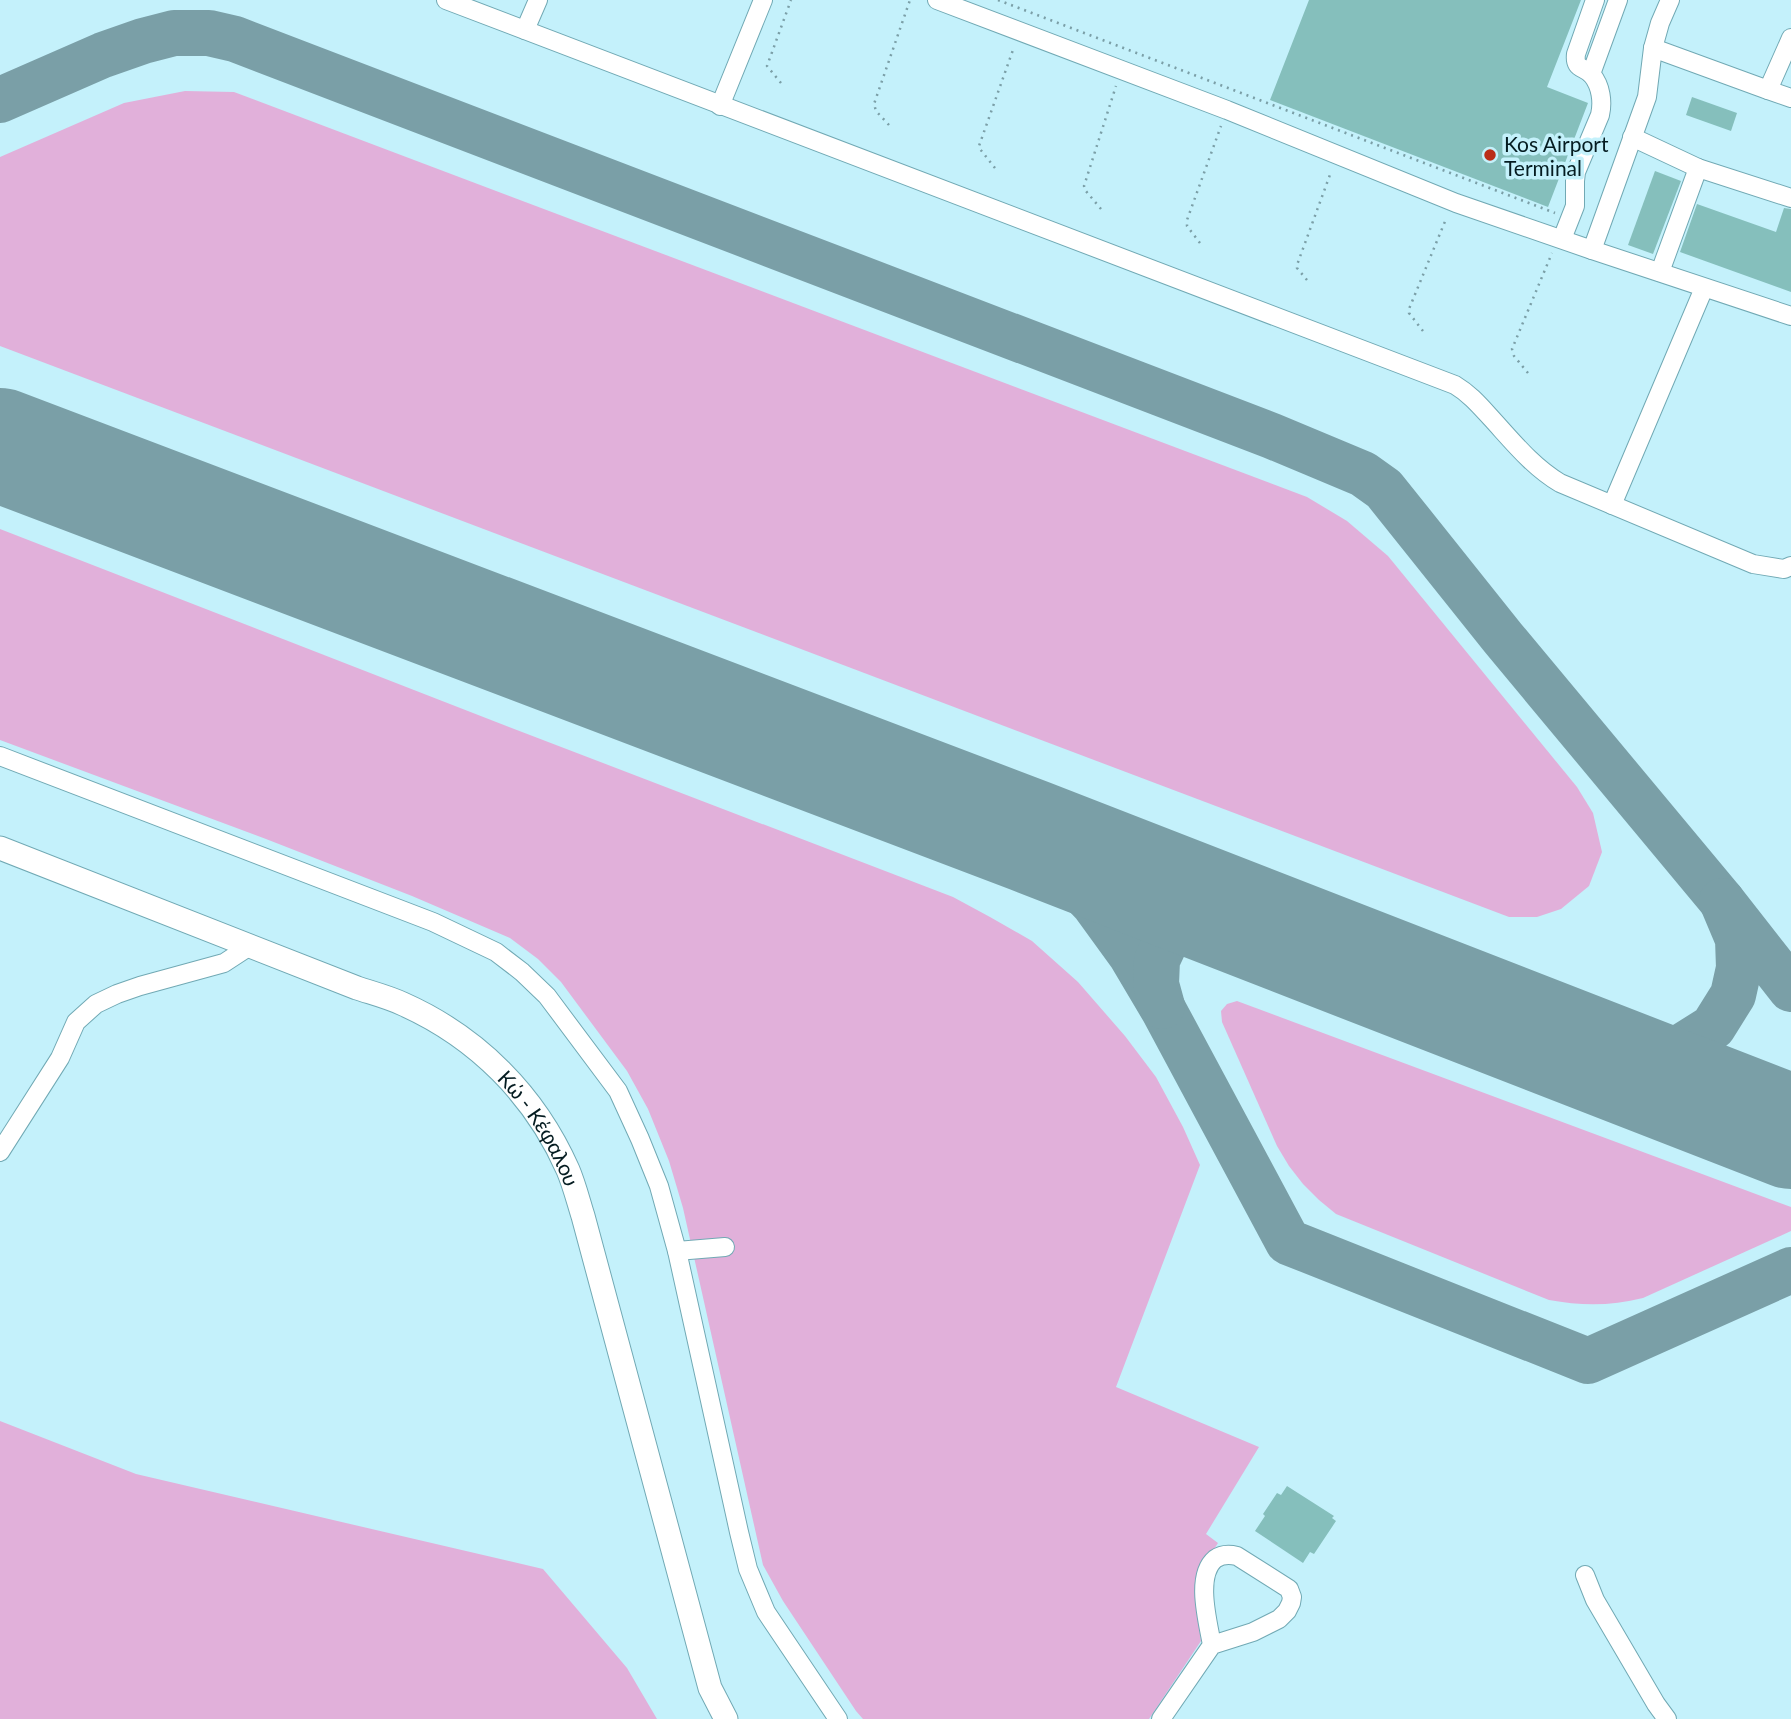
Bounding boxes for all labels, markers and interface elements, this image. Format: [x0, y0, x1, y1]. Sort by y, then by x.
place label: Kos Airport Terminal [1504, 131, 1609, 180]
marker: Kos Airport Terminal [1482, 147, 1498, 163]
street label: Κώ - Κέφαλου [494, 1065, 585, 1189]

